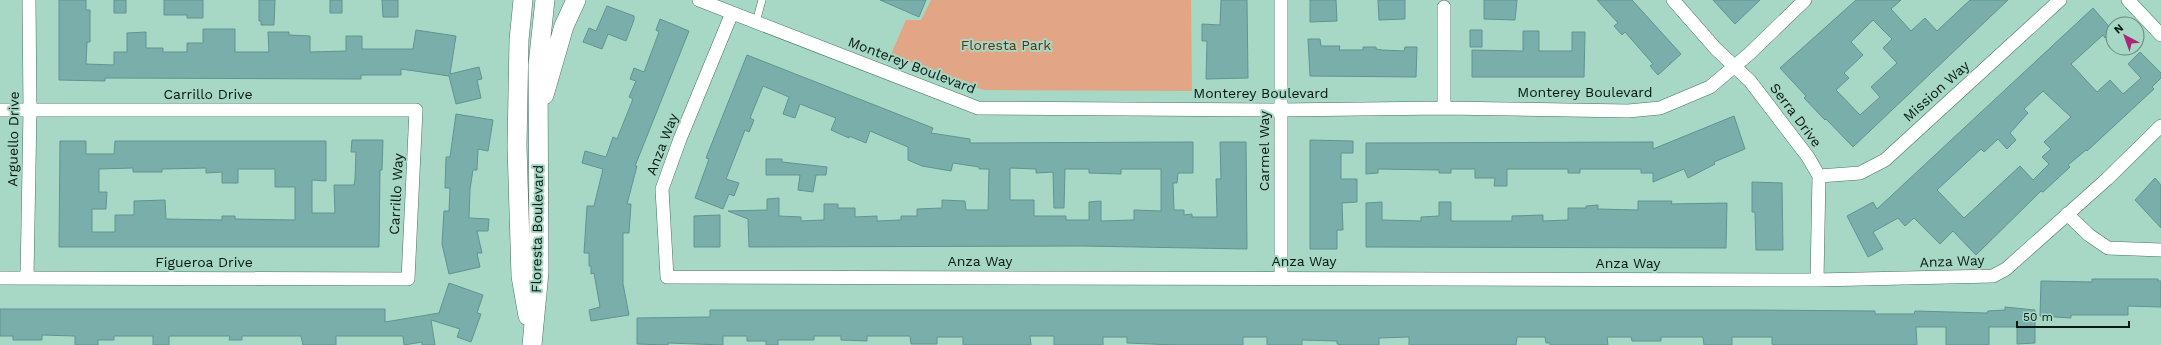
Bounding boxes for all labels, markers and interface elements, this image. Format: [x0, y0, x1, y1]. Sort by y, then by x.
north arrow [2105, 16, 2145, 56]
text: N [2111, 21, 2126, 36]
street label: Monterey Boulevard [846, 33, 978, 97]
park label: Floresta Park [961, 37, 1051, 53]
street label: Mission Way [1900, 57, 1973, 125]
street label: Serra Drive [1767, 80, 1825, 150]
street label: Monterey Boulevard [1517, 84, 1653, 100]
street label: Monterey Boulevard [1193, 85, 1329, 101]
street label: Carrillo Drive [163, 86, 253, 102]
street label: Arguello Drive [4, 91, 22, 187]
street label: Anza Way [643, 110, 681, 177]
street label: Carmel Way [1256, 110, 1272, 191]
street label: Carrillo Way [386, 152, 406, 235]
street label: Floresta Boulevard [528, 165, 546, 293]
street label: Anza Way [1919, 252, 1986, 270]
street label: Anza Way [947, 253, 1013, 269]
street label: Anza Way [1271, 253, 1337, 269]
street label: Figueroa Drive [155, 254, 253, 270]
street label: Anza Way [1595, 255, 1661, 271]
scale bar [2017, 303, 2129, 329]
text: 50 m [2023, 310, 2053, 324]

